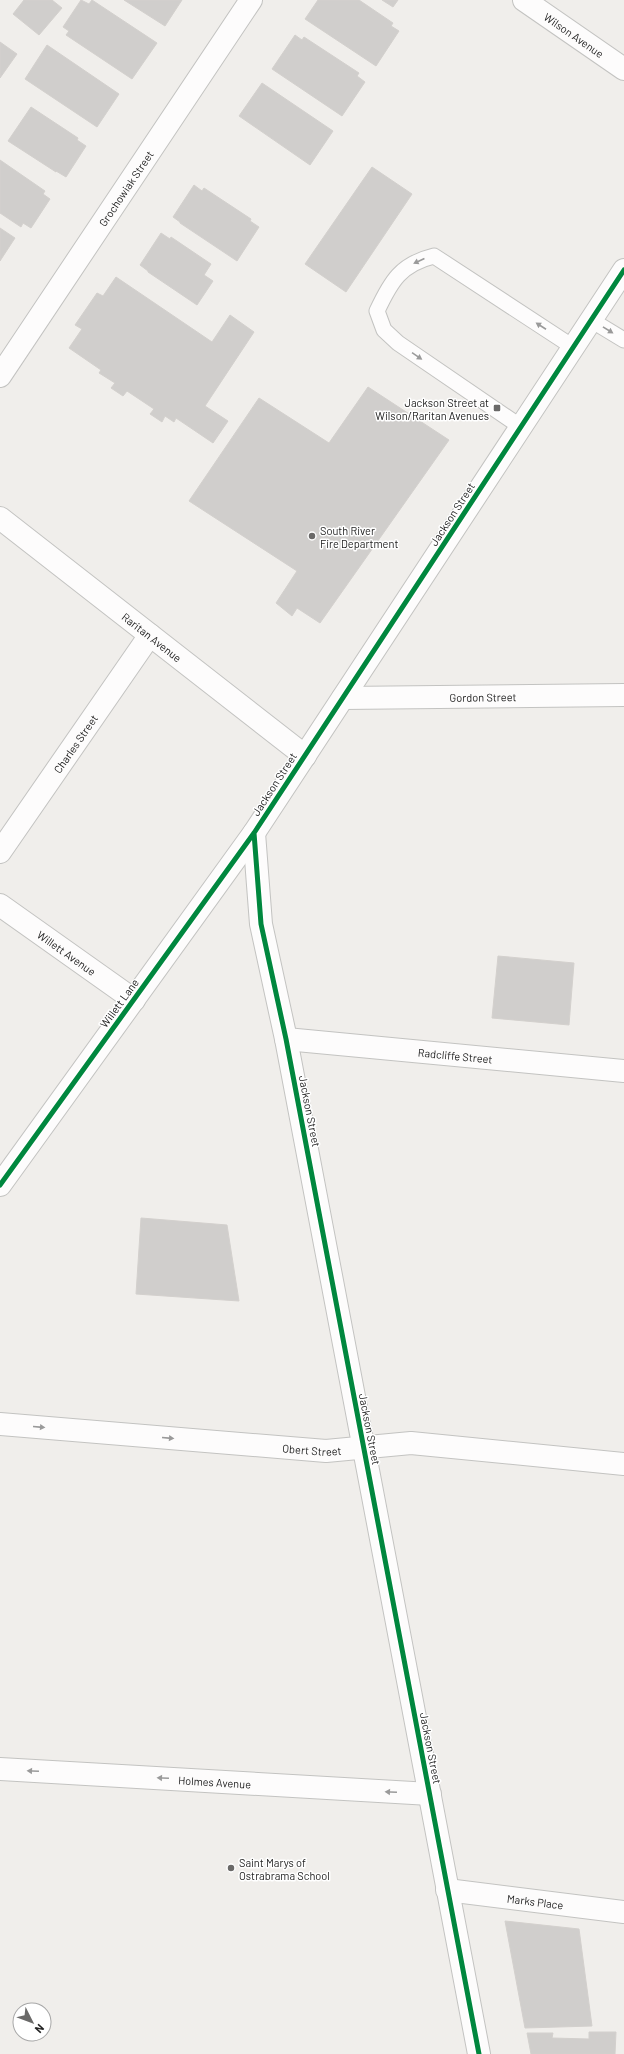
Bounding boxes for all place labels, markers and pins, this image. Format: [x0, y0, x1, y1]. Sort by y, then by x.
place label: Jackson Street at Wilson/Raritan Avenues [375, 396, 489, 422]
marker: Jackson Street at Wilson/Raritan Avenues [492, 403, 502, 413]
place label: South River Fire Department [320, 524, 398, 550]
marker: South River Fire Department [307, 531, 317, 541]
place label: Saint Marys of Ostrabrama School [239, 1856, 330, 1882]
marker: Saint Marys of Ostrabrama School [226, 1863, 236, 1873]

